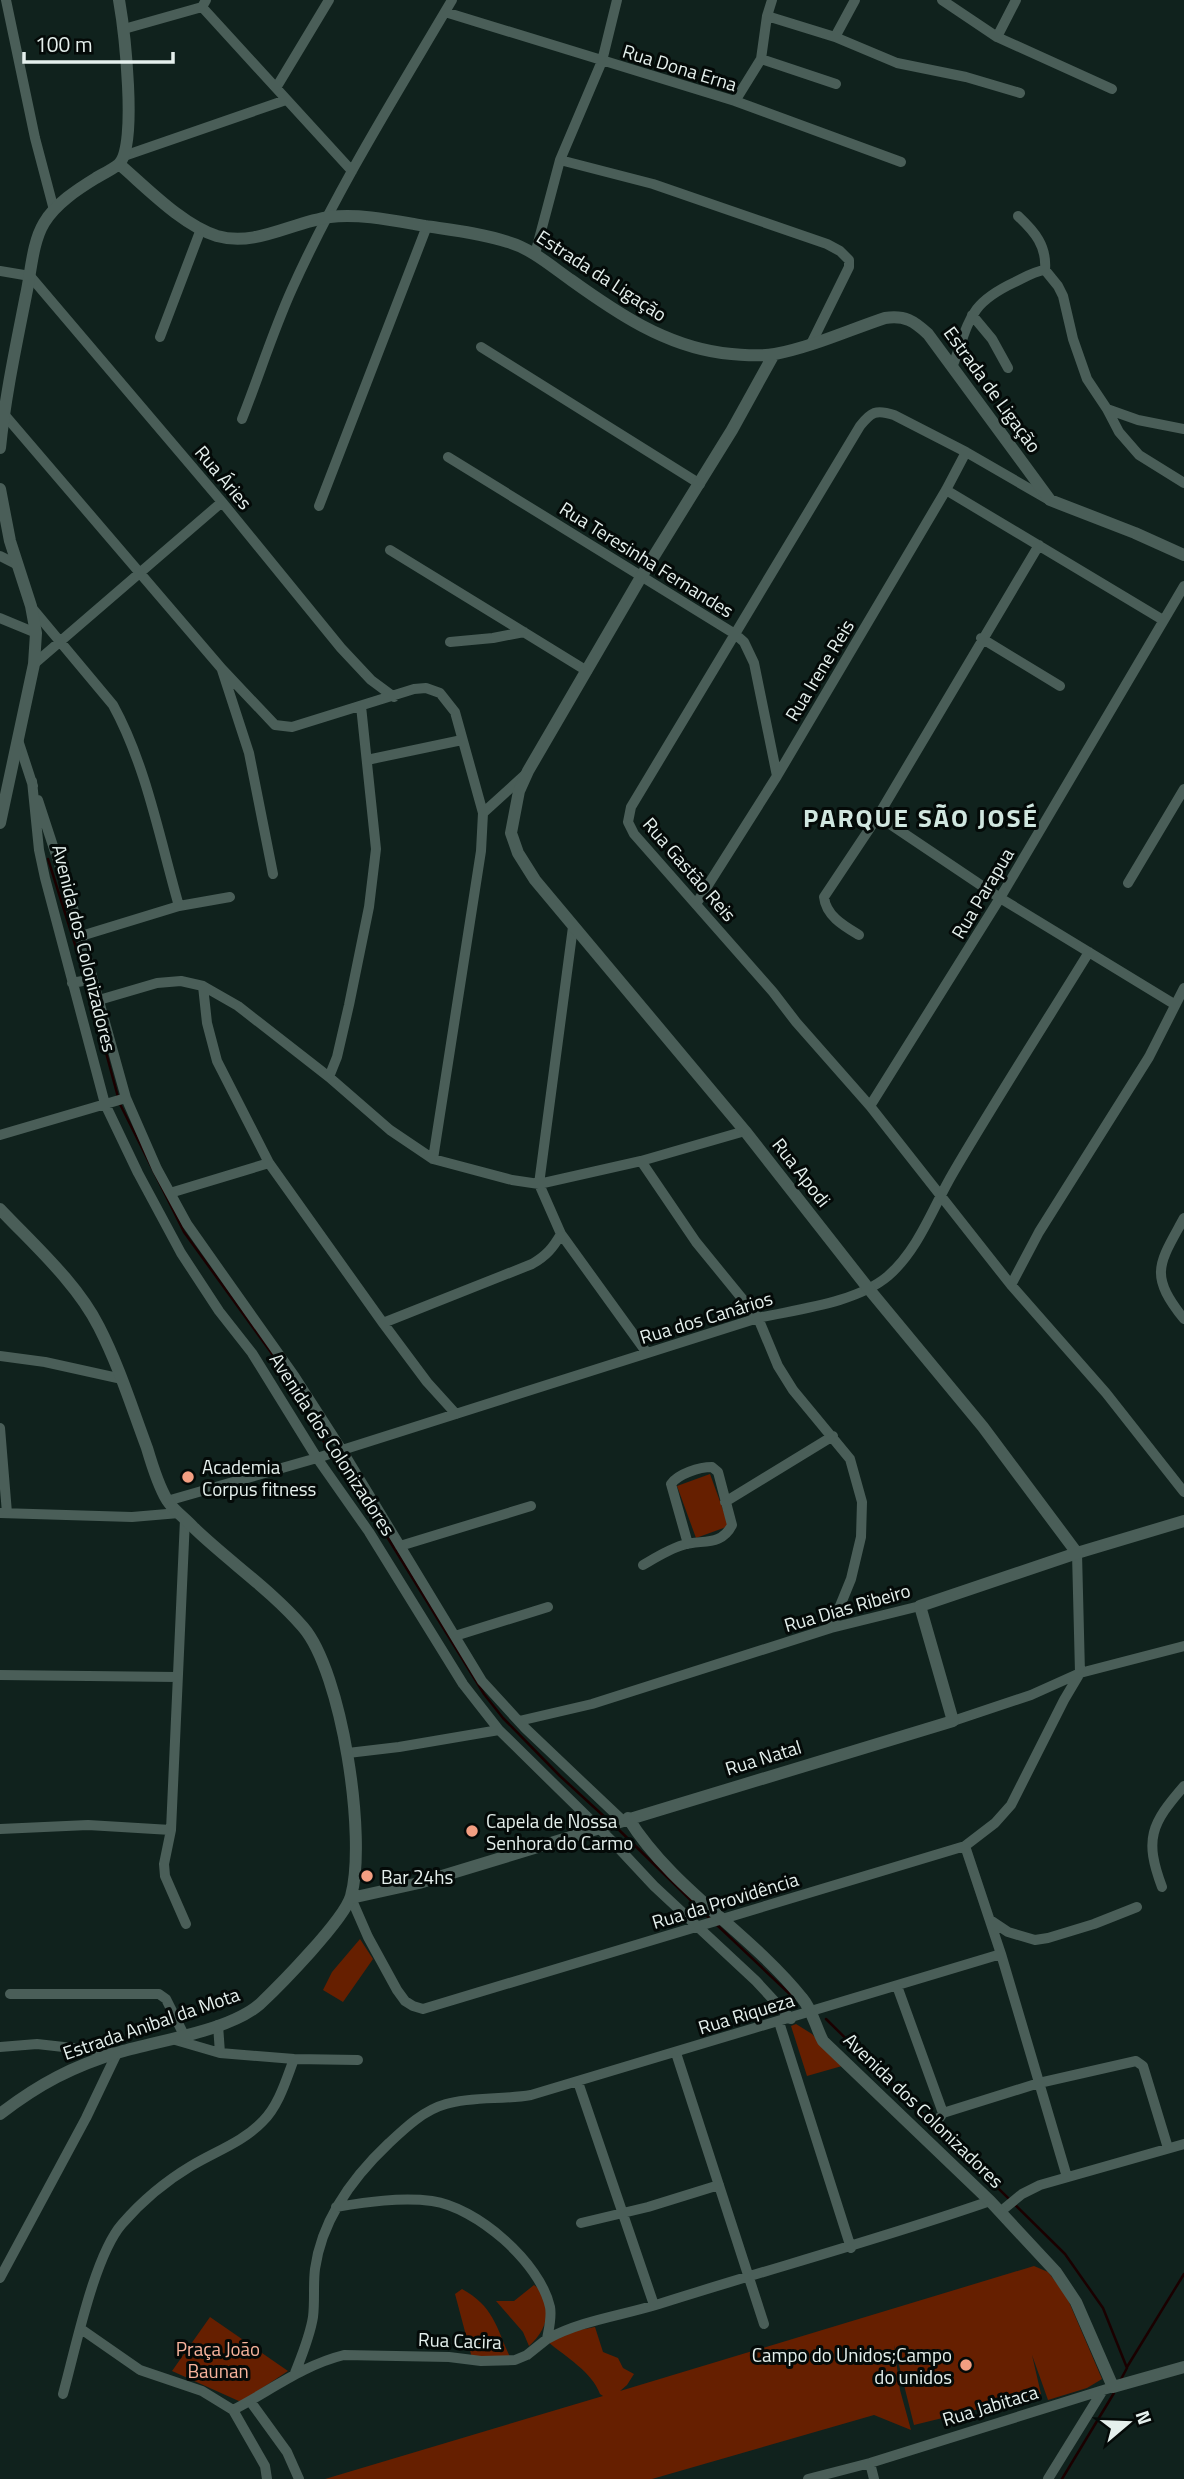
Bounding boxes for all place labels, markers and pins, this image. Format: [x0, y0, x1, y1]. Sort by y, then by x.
place label: Academia Corpus fitness [202, 1452, 317, 1503]
marker: Academia Corpus fitness [180, 1469, 196, 1485]
place label: Capela de Nossa Senhora do Carmo [486, 1806, 633, 1857]
marker: Capela de Nossa Senhora do Carmo [464, 1823, 480, 1839]
place label: Bar 24hs [381, 1862, 453, 1891]
marker: Bar 24hs [359, 1868, 375, 1884]
place label: Campo do Unidos;Campo do unidos [752, 2340, 952, 2391]
marker: Campo do Unidos;Campo do unidos [958, 2357, 974, 2373]

